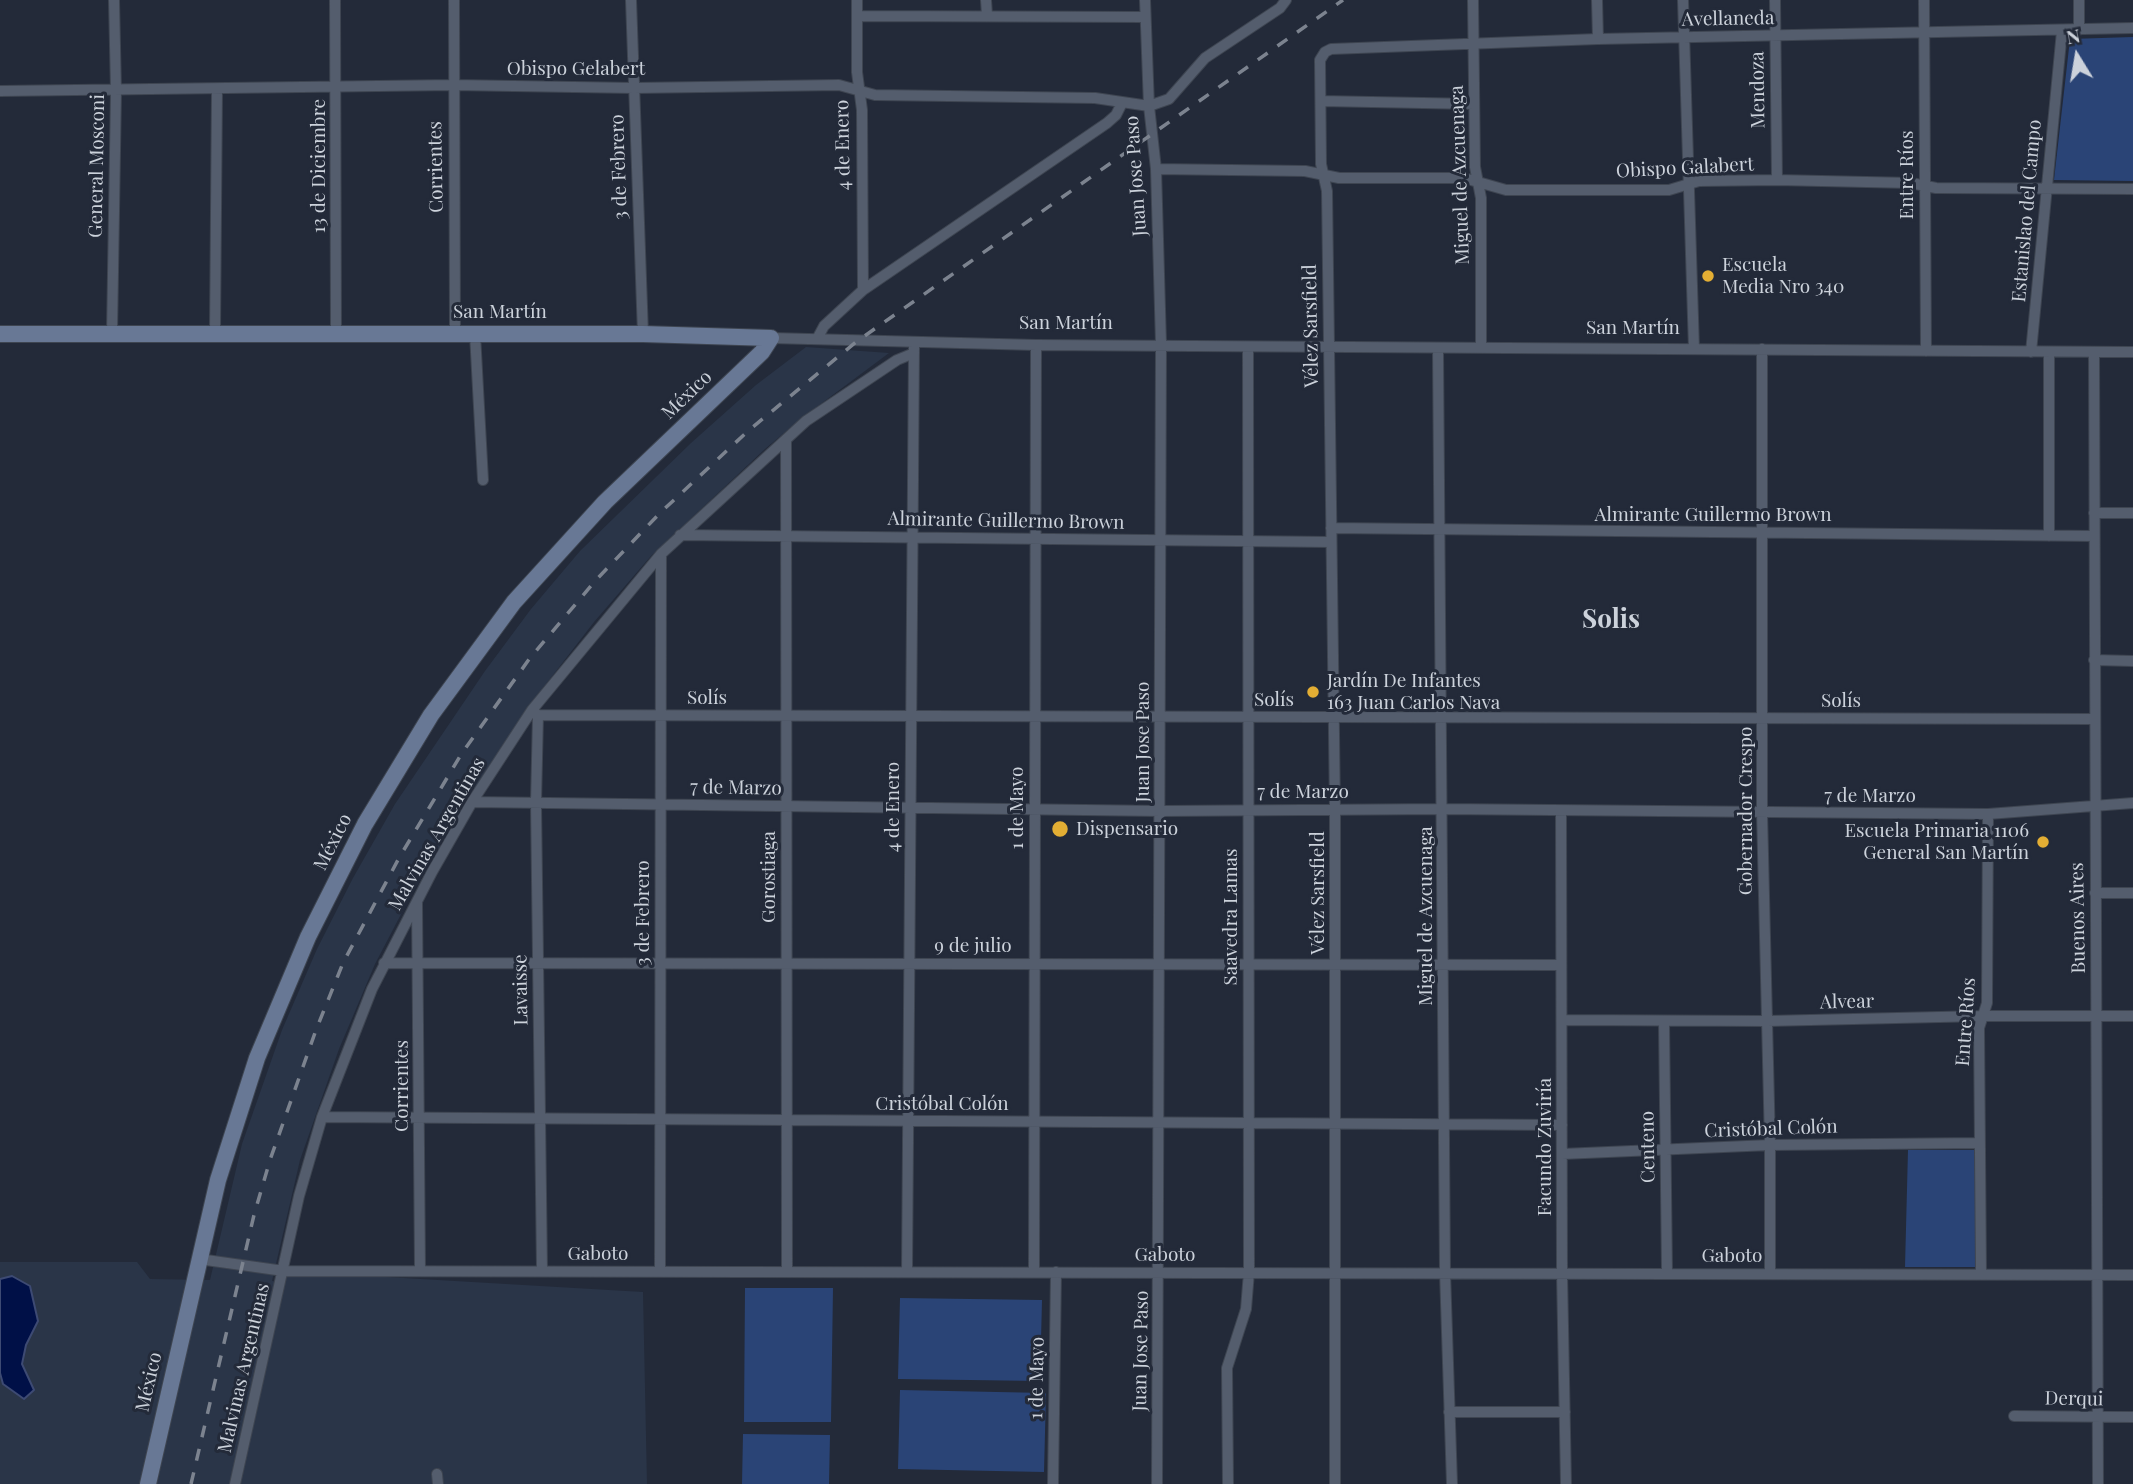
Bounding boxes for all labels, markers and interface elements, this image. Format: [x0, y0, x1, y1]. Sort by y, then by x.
street label: Avellaneda [1682, 7, 1774, 31]
north arrow [2042, 21, 2112, 91]
text: N [2064, 21, 2082, 49]
street label: Mendoza [1746, 51, 1770, 129]
street label: Obispo Gelabert [507, 58, 645, 80]
street label: Miguel de Azcuenaga [1445, 85, 1475, 265]
street label: General Mosconi [84, 94, 110, 238]
street label: 13 de Diciembre [308, 99, 330, 233]
street label: 4 de Enero [831, 100, 855, 190]
street label: 3 de Febrero [606, 114, 632, 220]
street label: Juan Jose Paso [1120, 115, 1152, 237]
street label: Estanislao del Campo [2008, 119, 2046, 303]
street label: Corrientes [424, 121, 448, 213]
street label: Entre Ríos [1896, 131, 1918, 219]
street label: Obispo Galabert [1615, 153, 1755, 183]
place label: Escuela Media Nro 340 [1722, 254, 1844, 298]
street label: Vélez Sarsfield [1299, 264, 1323, 388]
marker: Escuela Media Nro 340 [1700, 268, 1716, 284]
street label: San Martín [453, 301, 547, 323]
street label: San Martín [1019, 312, 1113, 334]
street label: San Martín [1586, 317, 1680, 339]
street label: México [657, 366, 717, 424]
street label: Almirante Guillermo Brown [1595, 504, 1831, 526]
street label: Almirante Guillermo Brown [887, 508, 1125, 534]
district label: Solis [1582, 604, 1640, 636]
place label: Jardín De Infantes 163 Juan Carlos Nava [1327, 670, 1500, 714]
street label: Juan Jose Paso [1132, 682, 1154, 802]
marker: Jardín De Infantes 163 Juan Carlos Nava [1305, 684, 1321, 700]
street label: Solís [687, 687, 727, 709]
street label: Solís [1254, 689, 1294, 711]
street label: Solís [1821, 690, 1861, 712]
street label: Gobernador Crespo [1735, 727, 1757, 895]
street label: Malvinas Argentinas [384, 753, 490, 915]
street label: 4 de Enero [882, 762, 904, 852]
street label: 1 de Mayo [1006, 767, 1028, 849]
street label: 7 de Marzo [690, 776, 782, 800]
street label: 7 de Marzo [1257, 781, 1349, 803]
street label: 7 de Marzo [1824, 785, 1916, 807]
street label: México [309, 810, 357, 874]
place label: Dispensario [1076, 818, 1178, 840]
marker: Dispensario [1050, 819, 1070, 839]
place label: Escuela Primaria 1106 General San Martín [1844, 820, 2029, 864]
street label: Miguel de Azcuenaga [1415, 826, 1437, 1006]
street label: Gorostiaga [758, 831, 780, 923]
street label: Vélez Sarsfield [1307, 831, 1329, 955]
marker: Escuela Primaria 1106 General San Martín [2035, 834, 2051, 850]
street label: Saavedra Lamas [1220, 849, 1242, 985]
street label: 3 de Febrero [632, 860, 654, 966]
street label: Buenos Aires [2066, 862, 2090, 974]
street label: 9 de julio [934, 935, 1012, 957]
street label: Lavaisse [509, 954, 533, 1026]
street label: Entre Ríos [1952, 977, 1980, 1067]
street label: Alvear [1820, 990, 1874, 1014]
street label: Corrientes [391, 1040, 413, 1132]
street label: Facundo Zuviría [1534, 1078, 1556, 1216]
street label: Cristóbal Colón [875, 1093, 1009, 1115]
street label: Centeno [1636, 1111, 1660, 1183]
street label: Cristóbal Colón [1704, 1115, 1838, 1143]
street label: Gaboto [568, 1243, 628, 1265]
street label: Gaboto [1135, 1244, 1195, 1266]
street label: Gaboto [1702, 1245, 1762, 1267]
street label: Malvinas Argentinas [213, 1281, 275, 1455]
street label: Juan Jose Paso [1129, 1290, 1153, 1412]
street label: 1 de Mayo [1025, 1336, 1049, 1420]
street label: México [131, 1350, 167, 1414]
street label: Derqui [2044, 1387, 2104, 1411]

